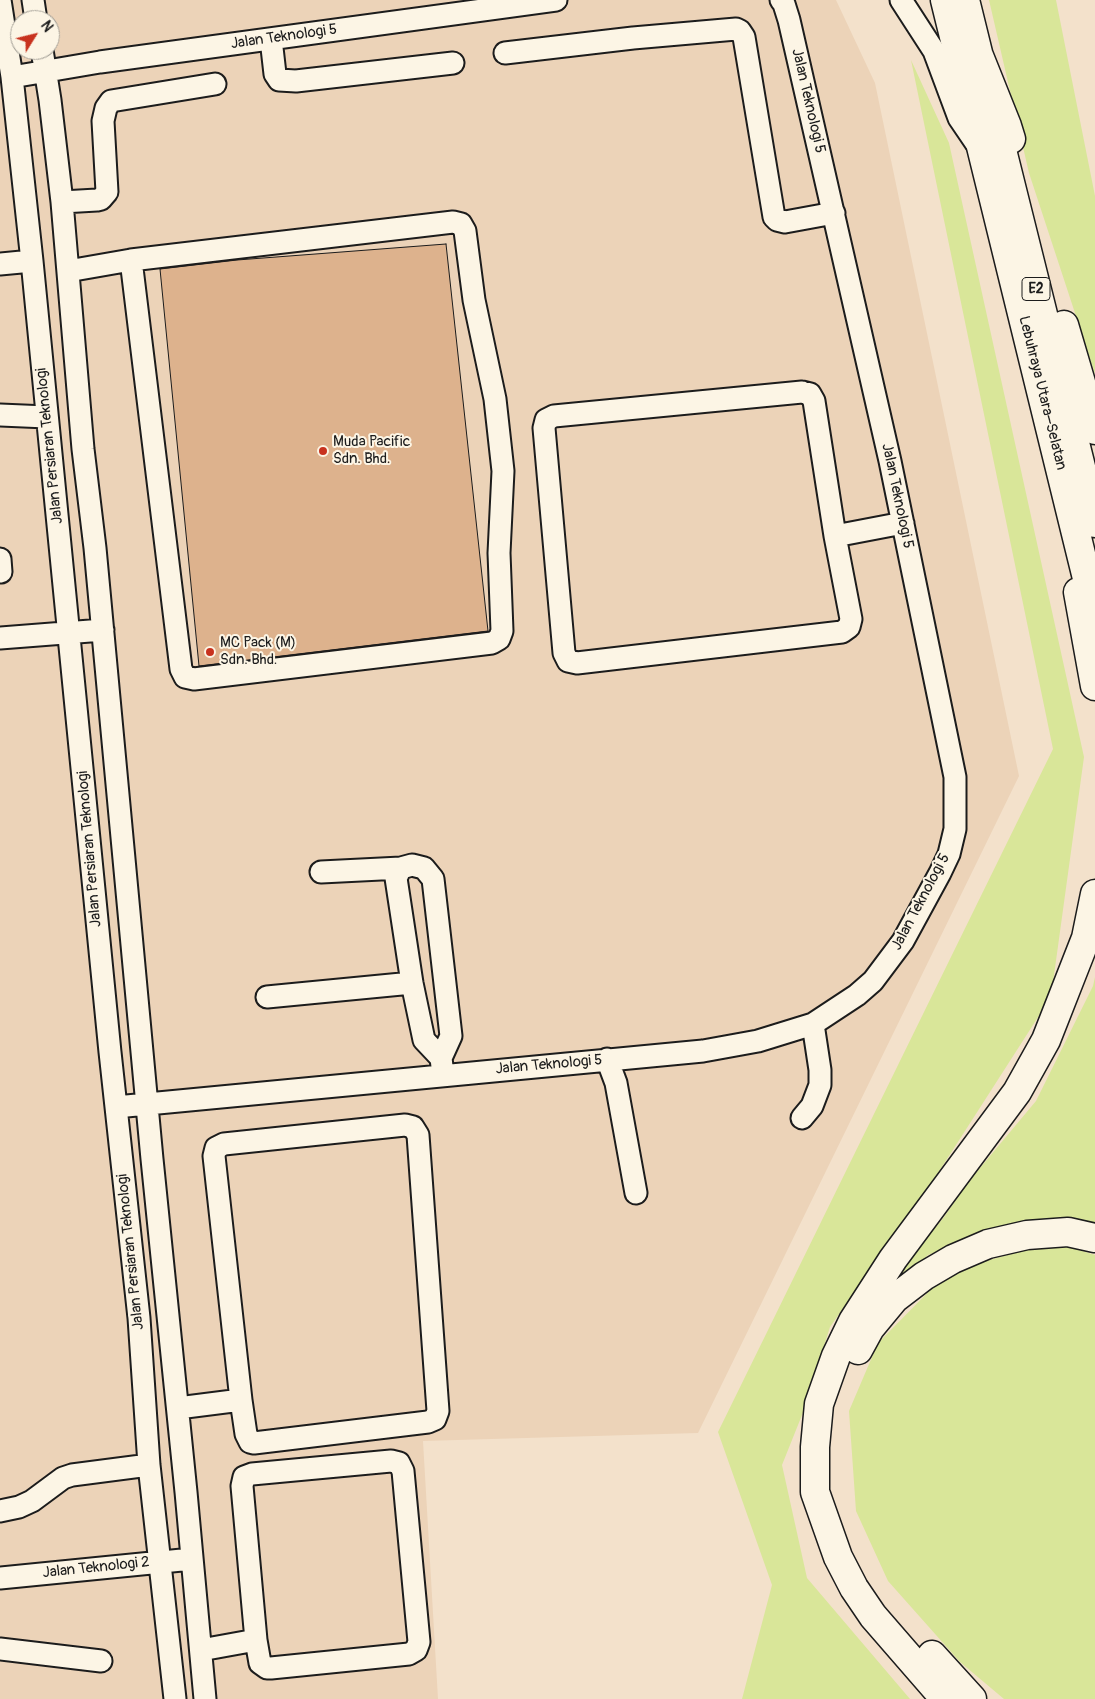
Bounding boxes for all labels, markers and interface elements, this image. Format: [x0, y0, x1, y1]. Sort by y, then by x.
north arrow [10, 10, 60, 60]
text: N [37, 18, 56, 35]
street label: Jalan Teknologi 5 [230, 21, 338, 53]
street label: Jalan Teknologi 5 [787, 47, 829, 155]
road number: E2 [1022, 278, 1050, 300]
street label: Lebuhraya Utara–Selatan [1014, 314, 1070, 472]
street label: Jalan Persiaran Teknologi [33, 367, 67, 525]
place label: Muda Pacific Sdn. Bhd. [333, 433, 410, 468]
street label: Jalan Teknologi 5 [877, 442, 917, 550]
marker: Muda Pacific Sdn. Bhd. [317, 445, 329, 457]
place label: MC Pack (M) Sdn. Bhd. [220, 634, 296, 669]
marker: MC Pack (M) Sdn. Bhd. [204, 646, 216, 658]
street label: Jalan Persiaran Teknologi [74, 770, 106, 928]
street label: Jalan Teknologi 5 [888, 850, 954, 954]
street label: Jalan Teknologi 5 [495, 1051, 603, 1079]
street label: Jalan Persiaran Teknologi [114, 1173, 148, 1331]
street label: Jalan Teknologi 2 [42, 1553, 150, 1583]

